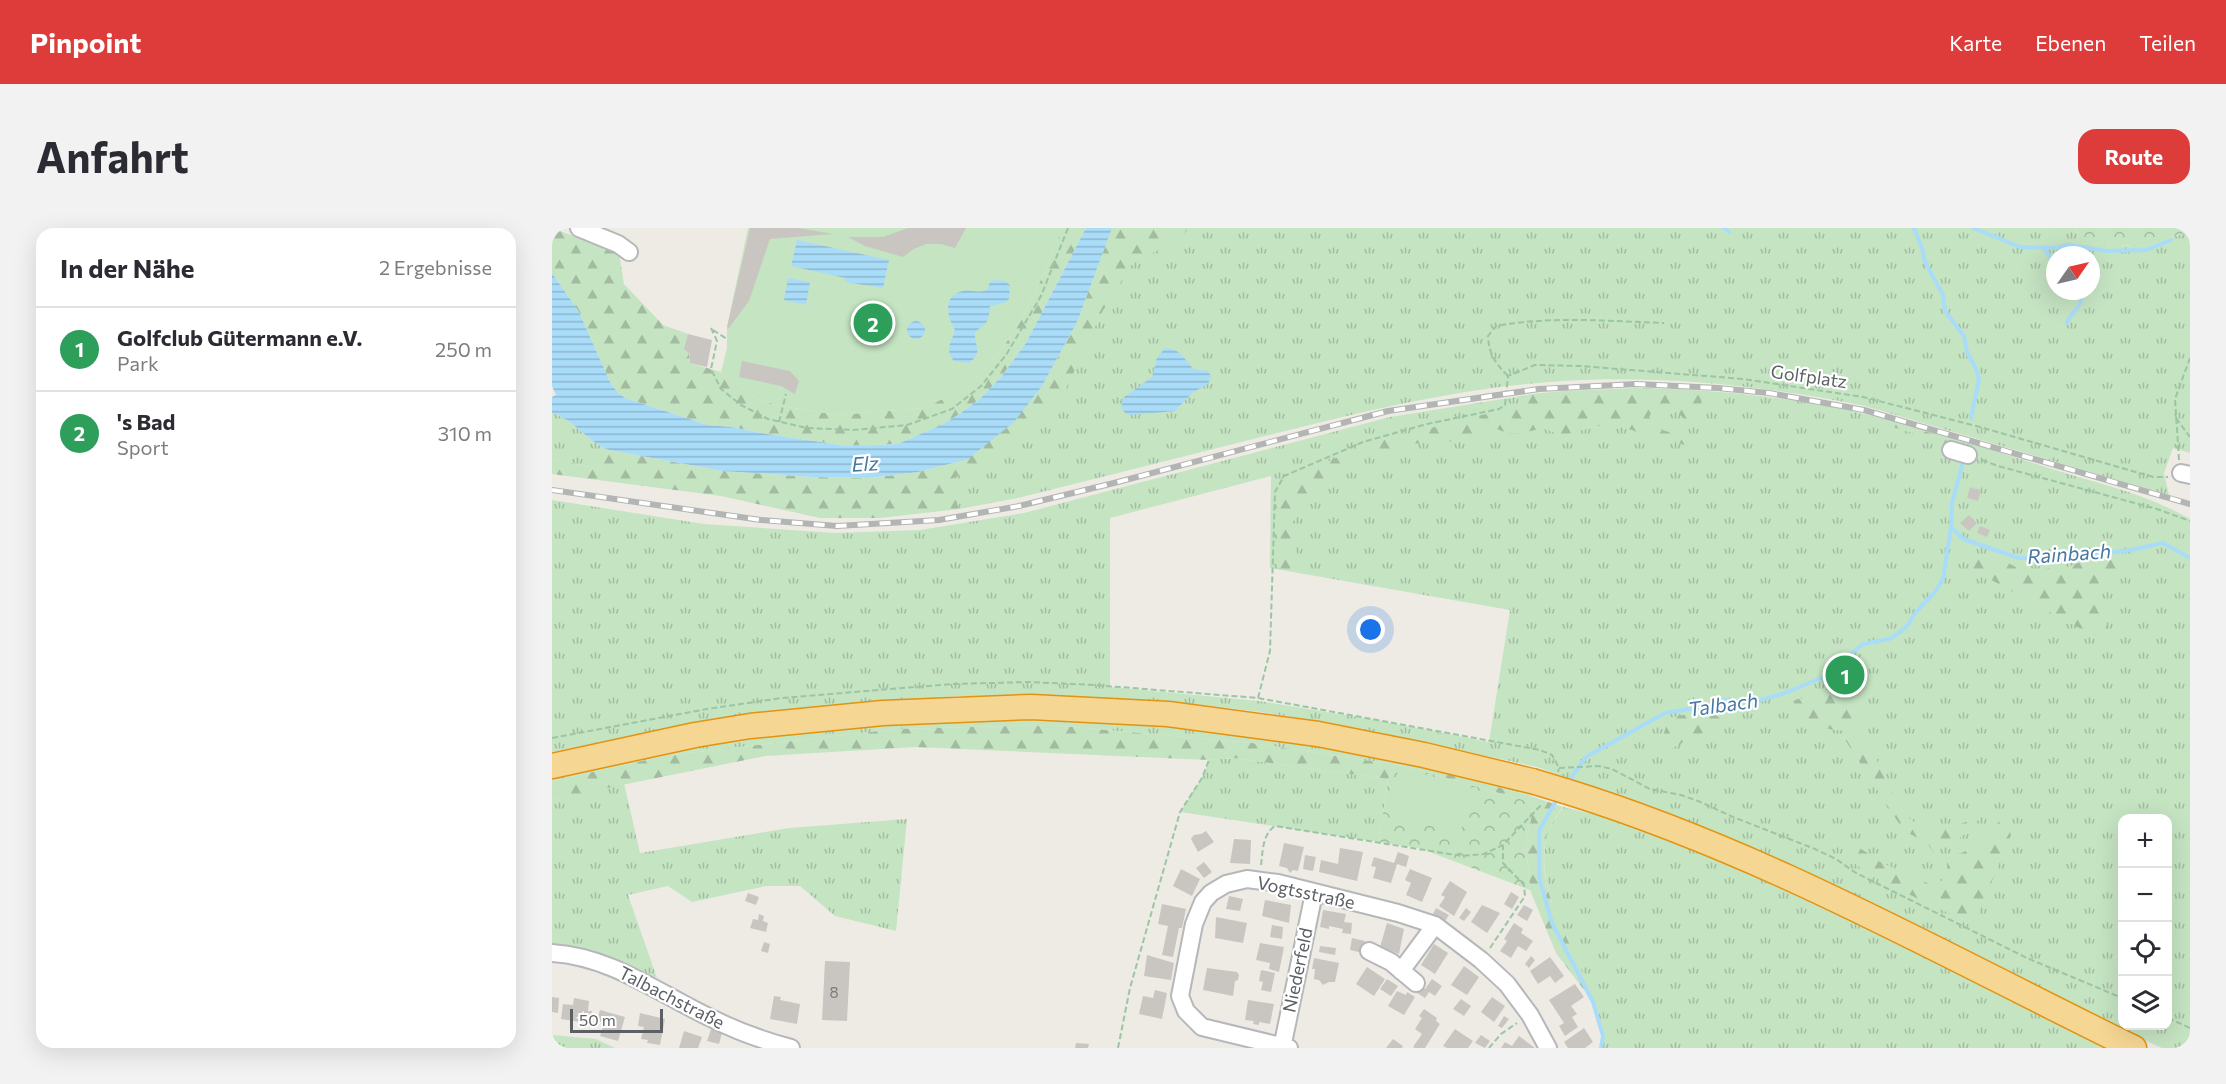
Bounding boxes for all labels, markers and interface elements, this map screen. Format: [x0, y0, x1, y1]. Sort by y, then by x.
text: Pinpoint [30, 25, 141, 59]
text: Karte [1949, 30, 2002, 55]
text: Ebenen [2035, 30, 2106, 55]
text: Teilen [2139, 30, 2196, 55]
button: Route [2078, 129, 2190, 184]
text: Anfahrt [36, 130, 189, 182]
north arrow [2046, 246, 2100, 300]
text: In der Nähe [60, 252, 195, 283]
text: 2 Ergebnisse [379, 255, 492, 279]
pin: 2 [854, 300, 892, 346]
text: Golfclub Gütermann e.V. [117, 324, 362, 351]
text: 1 [75, 337, 84, 361]
text: 250 m [435, 337, 492, 361]
text: Park [117, 351, 159, 375]
street label: Golfplatz [1770, 360, 1849, 392]
text: 's Bad [117, 408, 175, 435]
text: 2 [74, 421, 85, 445]
text: 310 m [438, 421, 492, 445]
text: Sport [117, 435, 169, 459]
water label: Elz [851, 450, 879, 476]
water label: Rainbach [2026, 538, 2112, 568]
your location [1356, 615, 1385, 644]
pin: 1 [1826, 652, 1864, 698]
water label: Talbach [1687, 687, 1759, 721]
map controls [2118, 814, 2172, 1030]
button: + [2118, 814, 2172, 868]
button: − [2118, 868, 2172, 922]
street label: Vogtsstraße [1255, 871, 1357, 913]
button: locate [2118, 922, 2172, 976]
street label: Niederfeld [1277, 926, 1317, 1014]
street label: Talbachstraße [616, 961, 728, 1033]
button: layers [2118, 976, 2172, 1030]
house number: 8 [829, 983, 839, 1001]
scale bar [570, 1006, 663, 1034]
text: 50 m [579, 1010, 616, 1029]

